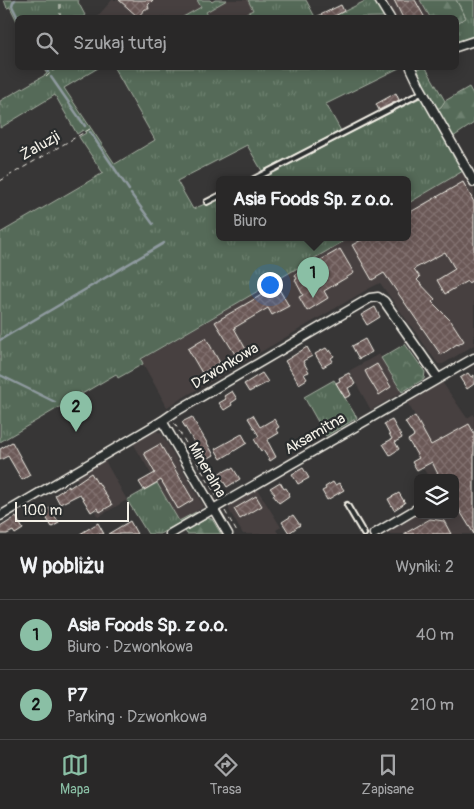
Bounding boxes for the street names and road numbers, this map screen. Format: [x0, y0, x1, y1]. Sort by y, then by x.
street label: Żaluzji [17, 127, 64, 165]
street label: Dzwonkowa [188, 339, 262, 393]
street label: Aksamitna [281, 409, 349, 459]
street label: Mineralna [184, 439, 230, 501]

